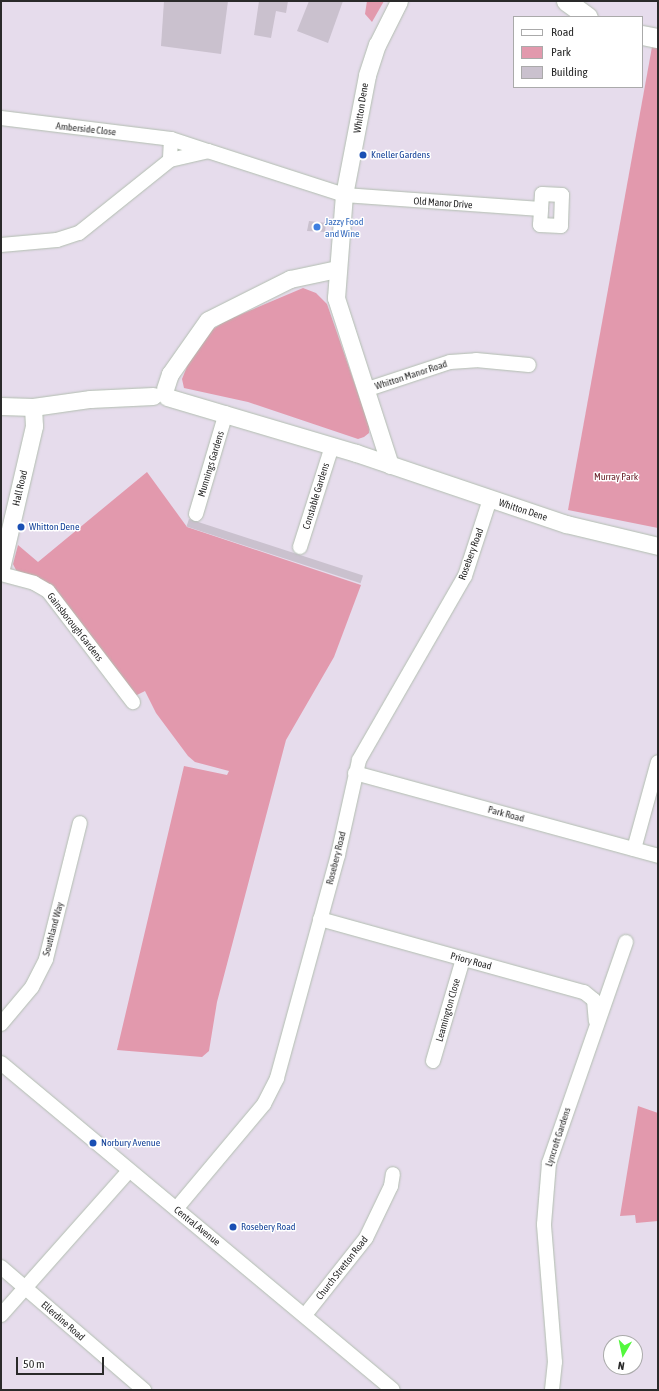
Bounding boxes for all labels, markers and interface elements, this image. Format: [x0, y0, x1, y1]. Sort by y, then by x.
legend [513, 16, 643, 88]
text: Road [551, 25, 574, 39]
text: Park [551, 45, 571, 59]
text: Building [551, 65, 588, 79]
street label: Whitton Dene [351, 82, 371, 134]
street label: Amberside Close [55, 120, 117, 138]
place label: Kneller Gardens [371, 149, 430, 161]
marker: Kneller Gardens [358, 150, 368, 160]
street label: Old Manor Drive [413, 195, 473, 211]
place label: Jazzy Food and Wine [325, 215, 364, 238]
marker: Jazzy Food and Wine [312, 222, 322, 232]
street label: Whitton Manor Road [373, 358, 449, 392]
street label: Munnings Gardens [195, 430, 227, 498]
street label: Constable Gardens [300, 461, 332, 531]
street label: Hall Road [10, 469, 30, 507]
park label: Murray Park [594, 471, 638, 483]
street label: Whitton Dene [497, 496, 549, 524]
place label: Whitton Dene [29, 521, 80, 533]
marker: Whitton Dene [16, 522, 26, 532]
street label: Rosebery Road [456, 526, 486, 582]
street label: Gainsborough Gardens [45, 590, 105, 664]
street label: Park Road [487, 803, 525, 825]
street label: Rosebery Road [324, 830, 348, 886]
street label: Southland Way [40, 901, 66, 957]
street label: Priory Road [449, 950, 493, 972]
street label: Leamington Close [433, 977, 463, 1043]
street label: Lyncroft Gardens [543, 1106, 573, 1168]
place label: Norbury Avenue [101, 1137, 160, 1149]
marker: Norbury Avenue [88, 1138, 98, 1148]
street label: Central Avenue [172, 1204, 222, 1248]
place label: Rosebery Road [241, 1221, 296, 1233]
marker: Rosebery Road [228, 1222, 238, 1232]
street label: Church Stretton Road [313, 1234, 371, 1302]
street label: Ellerdine Road [39, 1299, 87, 1343]
north arrow [603, 1335, 643, 1375]
scale bar [18, 1349, 106, 1375]
text: 50 m [23, 1357, 45, 1371]
text: N [617, 1359, 625, 1372]

